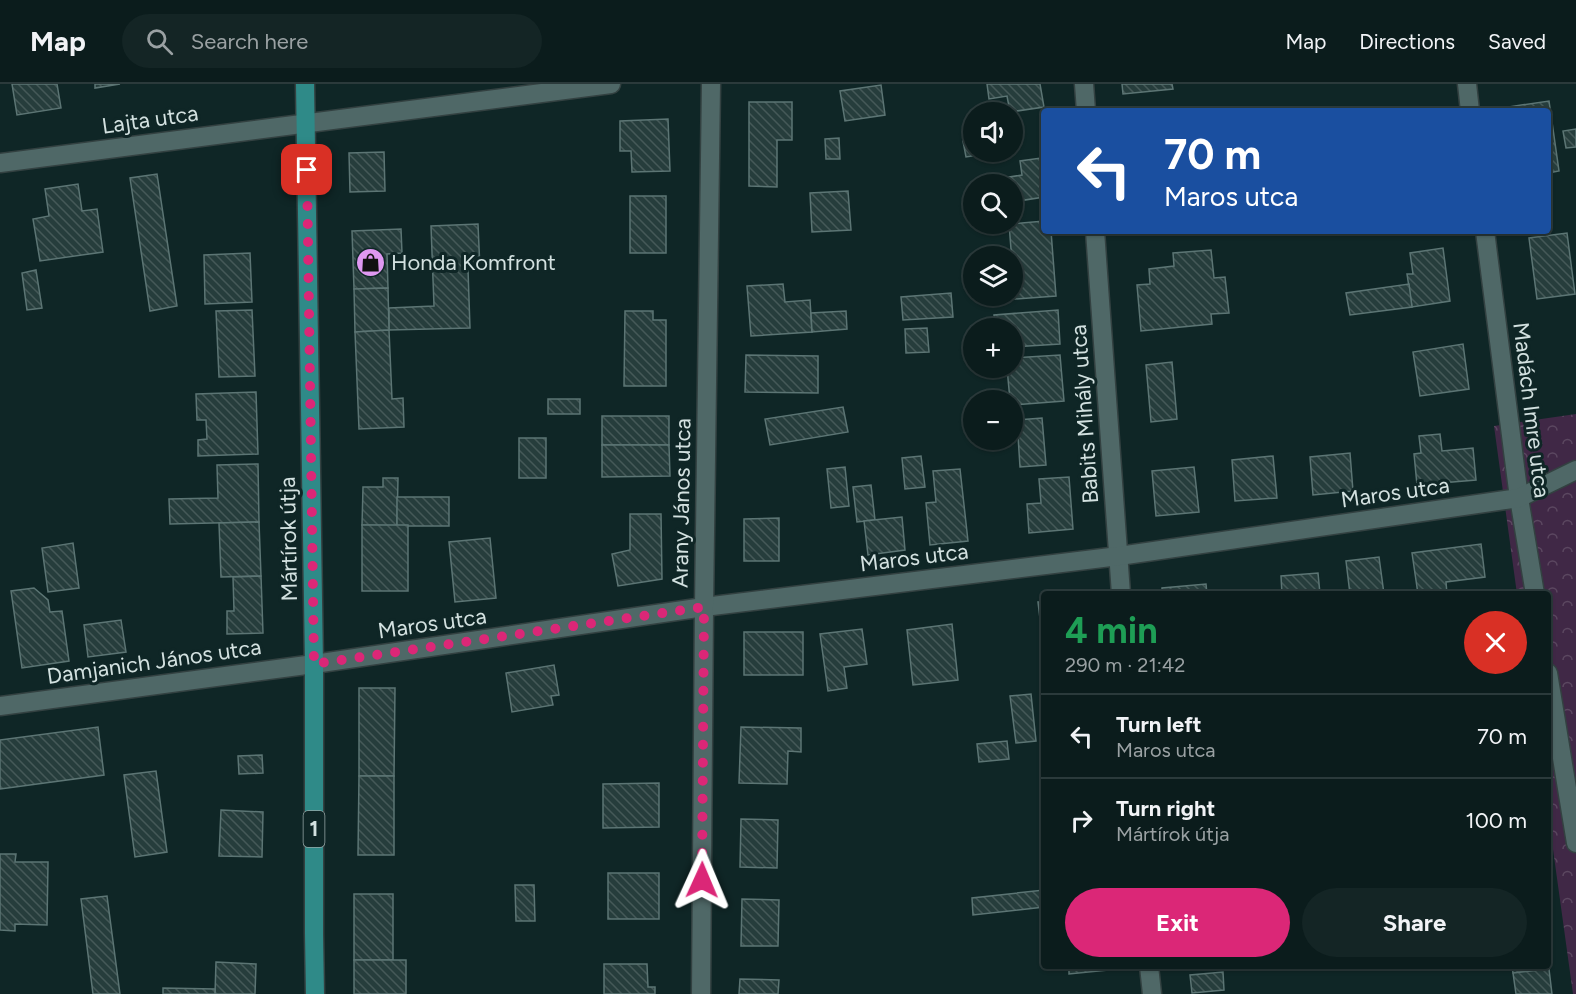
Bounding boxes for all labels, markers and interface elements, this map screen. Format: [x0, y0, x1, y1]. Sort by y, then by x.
search box [122, 14, 542, 68]
text: Map [30, 24, 86, 58]
icon: search [143, 25, 176, 58]
text: Search here [191, 28, 308, 55]
text: Map [1285, 29, 1326, 54]
text: Directions [1359, 29, 1455, 54]
text: Saved [1488, 29, 1546, 54]
street label: Lajta utca [100, 99, 200, 140]
map controls [963, 102, 1023, 450]
button: sound [963, 102, 1023, 162]
text: 70 m [1164, 129, 1261, 180]
icon: left [1065, 132, 1143, 210]
pin [281, 144, 332, 195]
icon: arrive [290, 153, 323, 186]
button: search [963, 174, 1023, 234]
text: Maros utca [1164, 180, 1298, 213]
shop icon: Honda Komfront [354, 246, 386, 278]
button: layers [963, 246, 1023, 306]
place label: Honda Komfront [391, 249, 556, 276]
button: + [963, 318, 1023, 378]
street label: Madách Imre utca [1507, 321, 1556, 499]
street label: Babits Mihály utca [1065, 324, 1104, 504]
button: − [963, 390, 1023, 450]
street label: Arany János utca [667, 418, 696, 588]
street label: Maros utca [1339, 472, 1451, 513]
street label: Mártírok útja [274, 476, 303, 602]
street label: Maros utca [858, 537, 970, 578]
street label: Maros utca [376, 603, 488, 644]
text: 4 min [1065, 609, 1158, 652]
button: close [1464, 611, 1527, 674]
street label: Damjanich János utca [45, 633, 263, 690]
text: 290 m · 21:42 [1065, 653, 1185, 677]
text: Turn left [1116, 711, 1202, 738]
icon: left [1065, 720, 1098, 753]
text: 70 m [1477, 723, 1527, 750]
text: Maros utca [1116, 738, 1215, 762]
text: Turn right [1116, 795, 1215, 822]
icon: right [1065, 804, 1098, 837]
text: 100 m [1466, 807, 1527, 834]
road number: 1 [304, 811, 324, 847]
text: Mártírok útja [1116, 822, 1229, 846]
position arrow [670, 848, 734, 912]
button: Exit [1065, 888, 1290, 957]
button: Share [1302, 888, 1527, 957]

